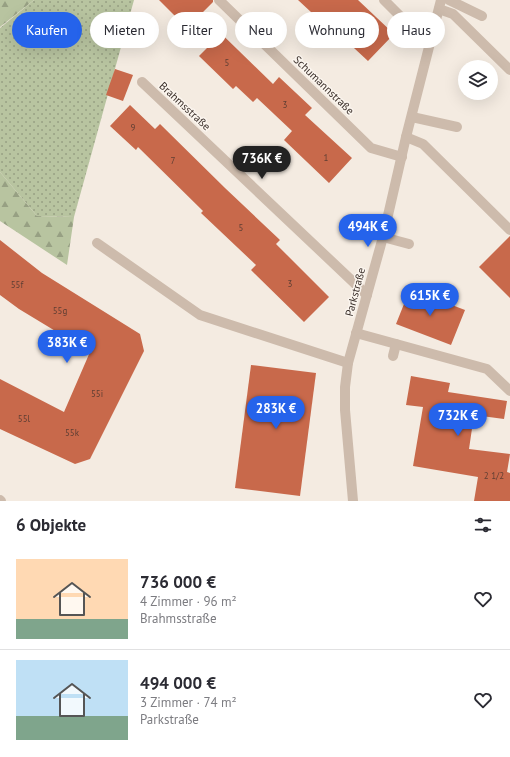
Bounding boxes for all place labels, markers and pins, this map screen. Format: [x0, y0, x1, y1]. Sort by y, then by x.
pin: 736K € [229, 146, 295, 180]
pin: 494K € [335, 214, 401, 248]
pin: 615K € [397, 283, 463, 317]
pin: 383K € [34, 330, 100, 364]
pin: 283K € [243, 396, 309, 430]
pin: 732K € [425, 403, 491, 437]

